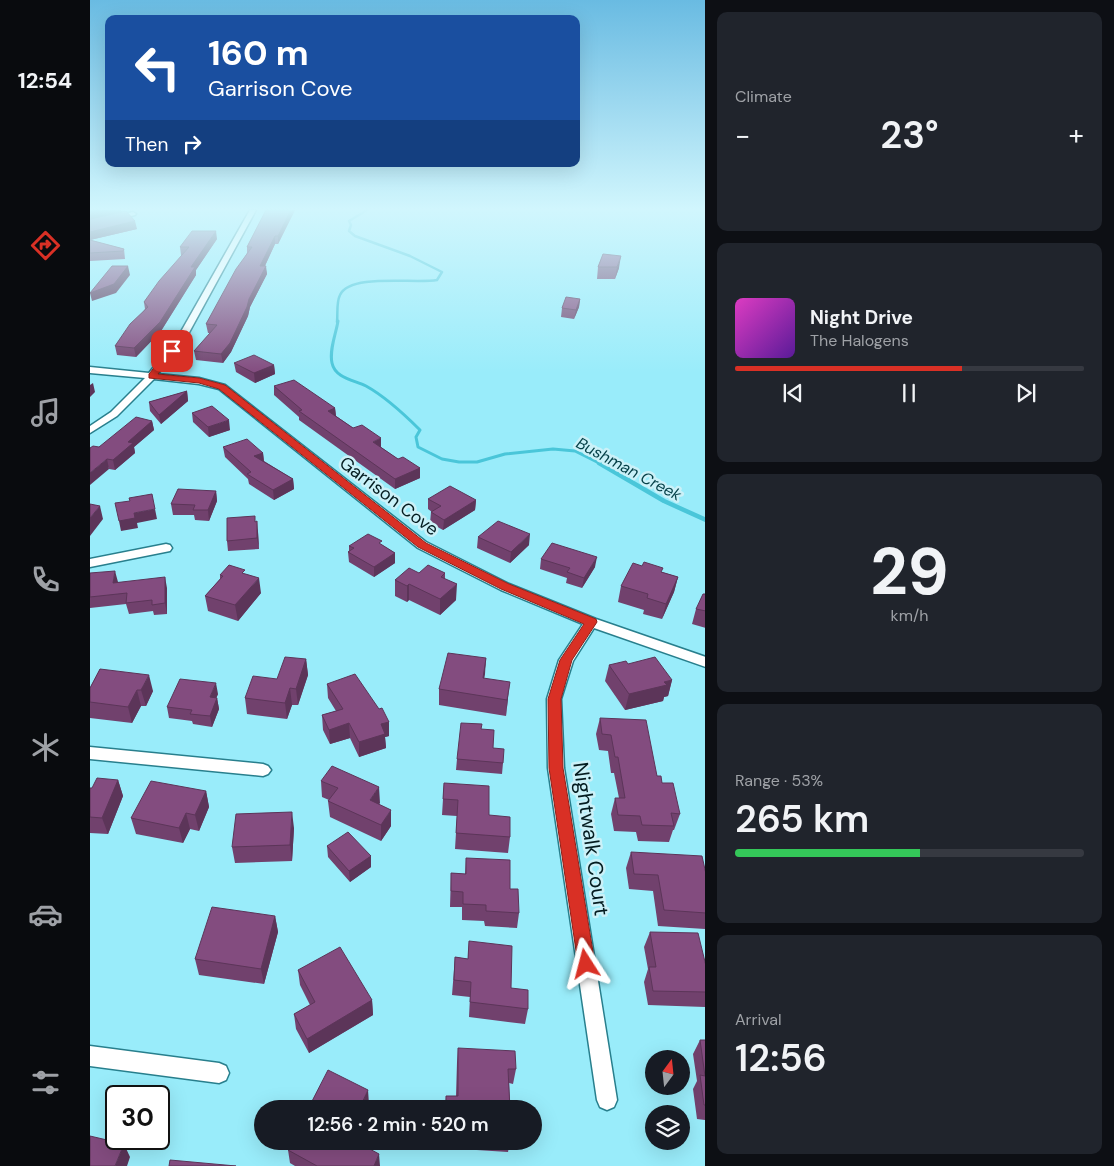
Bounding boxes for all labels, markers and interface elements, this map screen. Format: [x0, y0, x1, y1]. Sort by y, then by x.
text: 160 m [208, 30, 309, 76]
icon: left [125, 35, 190, 100]
text: 12:54 [18, 66, 72, 95]
text: Garrison Cove [208, 74, 353, 103]
text: Climate [735, 86, 792, 107]
text: 23° [880, 110, 939, 160]
text: − [735, 117, 750, 154]
text: + [1069, 117, 1084, 154]
icon: right [178, 130, 206, 158]
text: Then [125, 132, 168, 157]
icon: directions [28, 228, 63, 263]
text: Night Drive [810, 305, 913, 330]
pin [151, 330, 193, 372]
text: The Halogens [810, 330, 909, 351]
icon: arrive [158, 337, 186, 365]
icon: previous [779, 379, 807, 407]
icon: pause [895, 379, 923, 407]
icon: next [1012, 379, 1040, 407]
icon: music [28, 395, 63, 430]
water label: Bushman Creek [573, 432, 686, 506]
street label: Garrison Cove [335, 451, 443, 541]
text: 29 [870, 530, 949, 614]
icon: phone [28, 562, 63, 597]
text: km/h [891, 605, 928, 626]
icon: climate [28, 730, 63, 765]
street label: Nightwalk Court [566, 760, 616, 918]
text: Range · 53% [735, 770, 823, 791]
text: 265 km [735, 794, 869, 844]
icon: car [28, 897, 63, 932]
position arrow [559, 937, 611, 989]
text: Arrival [735, 1009, 782, 1030]
text: 12:56 [735, 1033, 827, 1083]
north arrow [645, 1050, 690, 1095]
map controls [645, 1050, 690, 1150]
icon: filters [28, 1065, 63, 1100]
speed limit sign: 30 [105, 1085, 170, 1150]
button: layers [645, 1105, 690, 1150]
text: 12:56 · 2 min · 520 m [308, 1112, 488, 1137]

